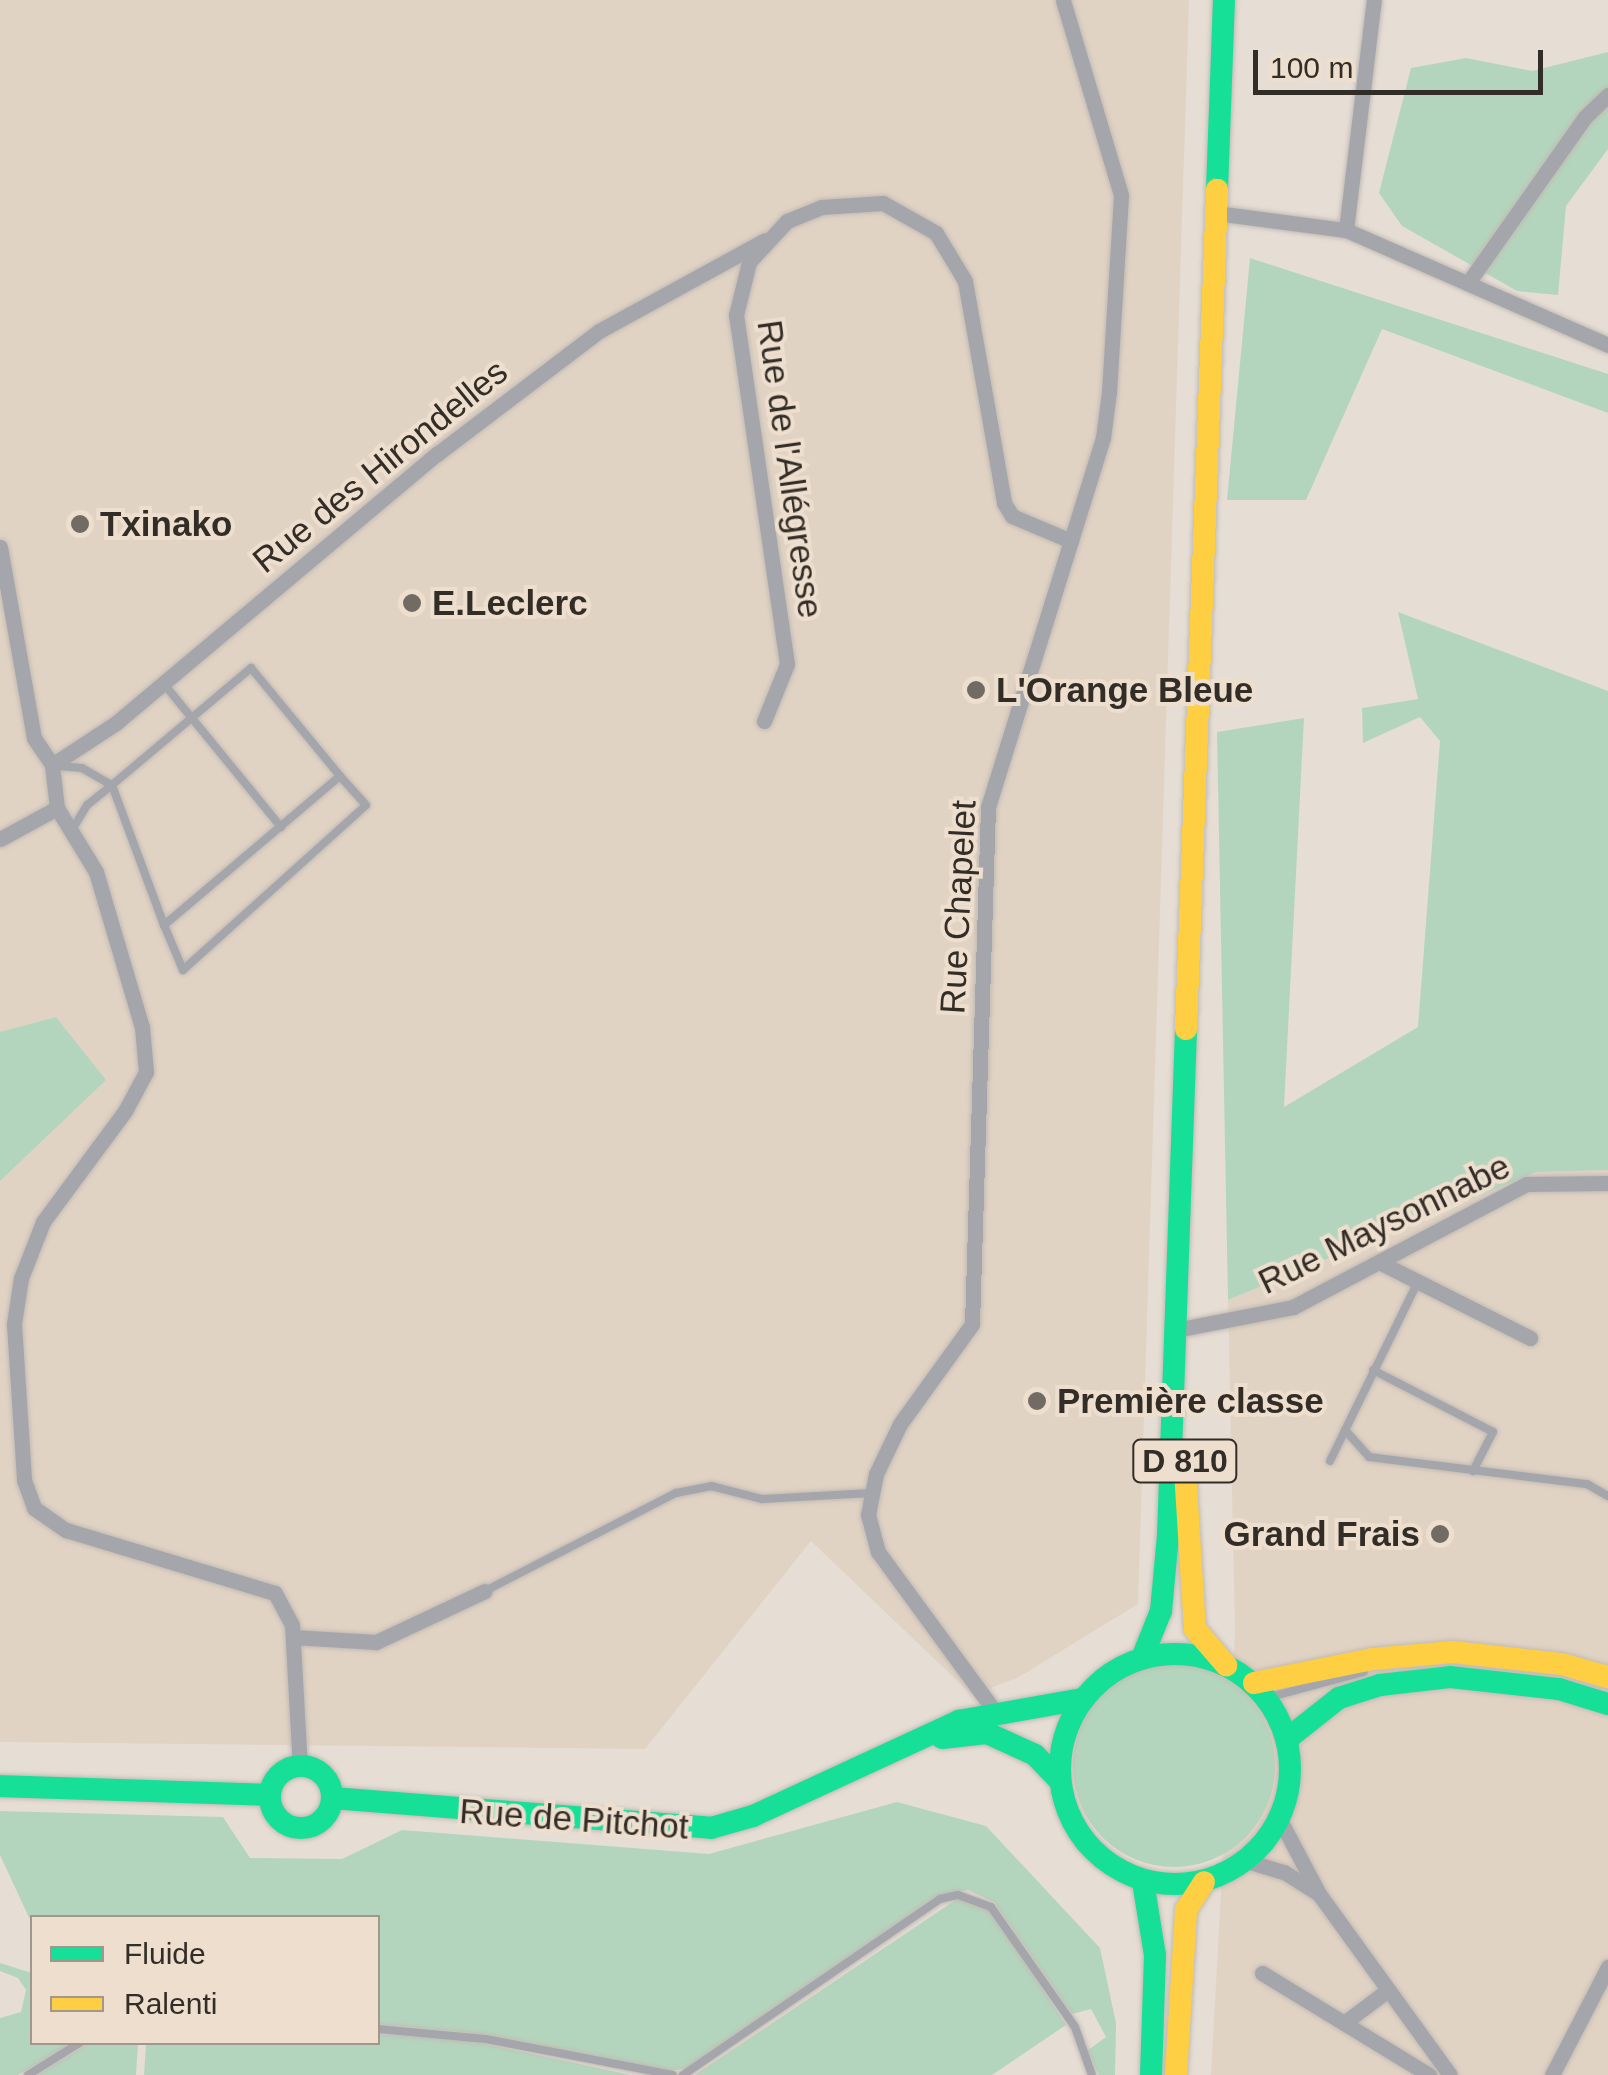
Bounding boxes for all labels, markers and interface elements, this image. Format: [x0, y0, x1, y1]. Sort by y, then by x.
scale bar [1258, 30, 1548, 92]
text: 100 m [1270, 51, 1353, 84]
street label: Rue de l'Allégresse [748, 317, 832, 621]
street label: Rue des Hirondelles [244, 351, 516, 581]
place label: Txinako [100, 503, 232, 545]
marker: Txinako [69, 513, 91, 535]
place label: E.Leclerc [432, 582, 588, 624]
marker: E.Leclerc [401, 592, 423, 614]
place label: L'Orange Bleue [996, 669, 1253, 711]
marker: L'Orange Bleue [965, 679, 987, 701]
street label: Rue Chapelet [931, 799, 985, 1015]
street label: Rue Maysonnabe [1252, 1145, 1516, 1303]
place label: Première classe [1057, 1380, 1324, 1422]
marker: Première classe [1026, 1390, 1048, 1412]
road number: D 810 [1130, 1434, 1240, 1488]
place label: Grand Frais [1224, 1513, 1420, 1555]
marker: Grand Frais [1429, 1523, 1451, 1545]
street label: Rue de Pitchot [458, 1790, 690, 1848]
legend [30, 1915, 380, 2045]
text: Fluide [124, 1937, 206, 1970]
text: Ralenti [124, 1987, 217, 2020]

